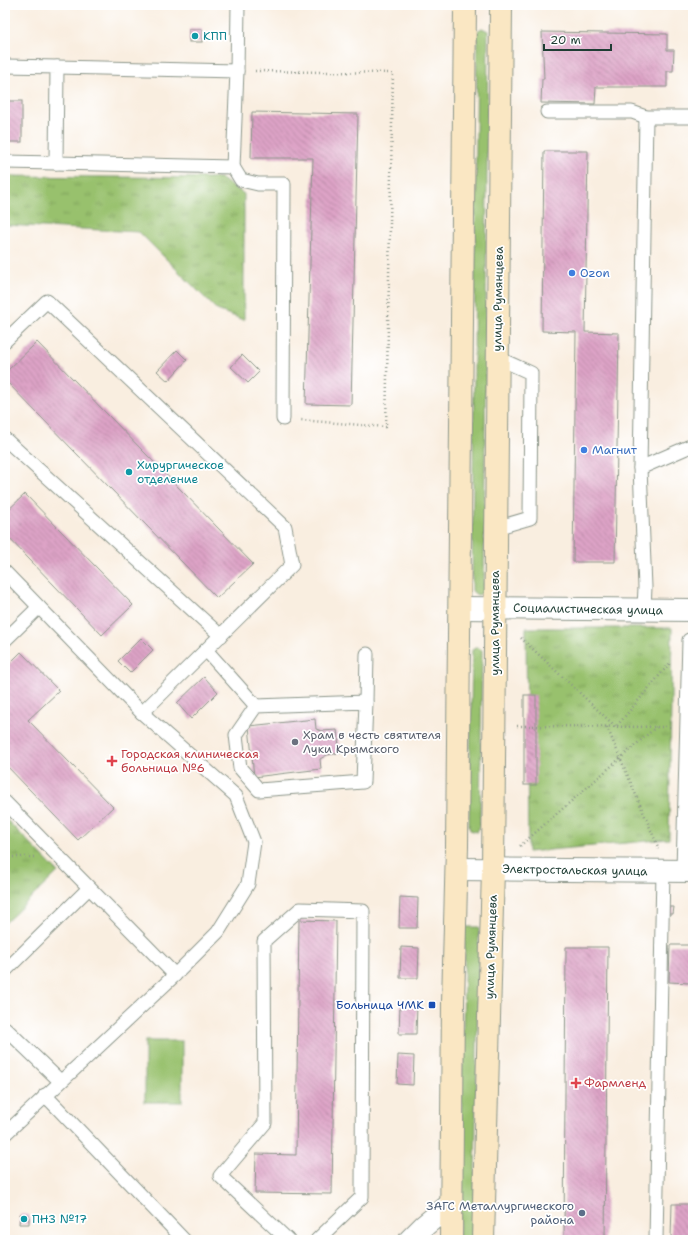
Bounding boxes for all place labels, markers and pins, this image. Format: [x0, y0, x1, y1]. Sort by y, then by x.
place label: КПП [203, 28, 227, 44]
marker: КПП [190, 31, 200, 41]
place label: Ozon [580, 265, 610, 281]
marker: Ozon [567, 268, 577, 278]
place label: Магнит [592, 442, 638, 458]
marker: Магнит [579, 445, 589, 455]
place label: Хирургическое отделение [137, 457, 224, 487]
marker: Хирургическое отделение [124, 467, 134, 477]
place label: Храм в честь святителя Луки Крымского [303, 727, 441, 757]
marker: Храм в честь святителя Луки Крымского [290, 737, 300, 747]
place label: Городская клиническая больница №6 [121, 746, 259, 776]
marker: Городская клиническая больница №6 [106, 755, 118, 767]
place label: Больница ЧМК [336, 997, 424, 1013]
marker: Больница ЧМК [427, 1000, 437, 1010]
place label: Фармленд [584, 1075, 646, 1091]
marker: Фармленд [571, 1078, 581, 1088]
place label: ЗАГС Металлургического района [426, 1198, 575, 1228]
marker: ЗАГС Металлургического района [577, 1208, 587, 1218]
place label: ПНЗ №17 [32, 1211, 87, 1227]
marker: ПНЗ №17 [19, 1214, 29, 1224]

